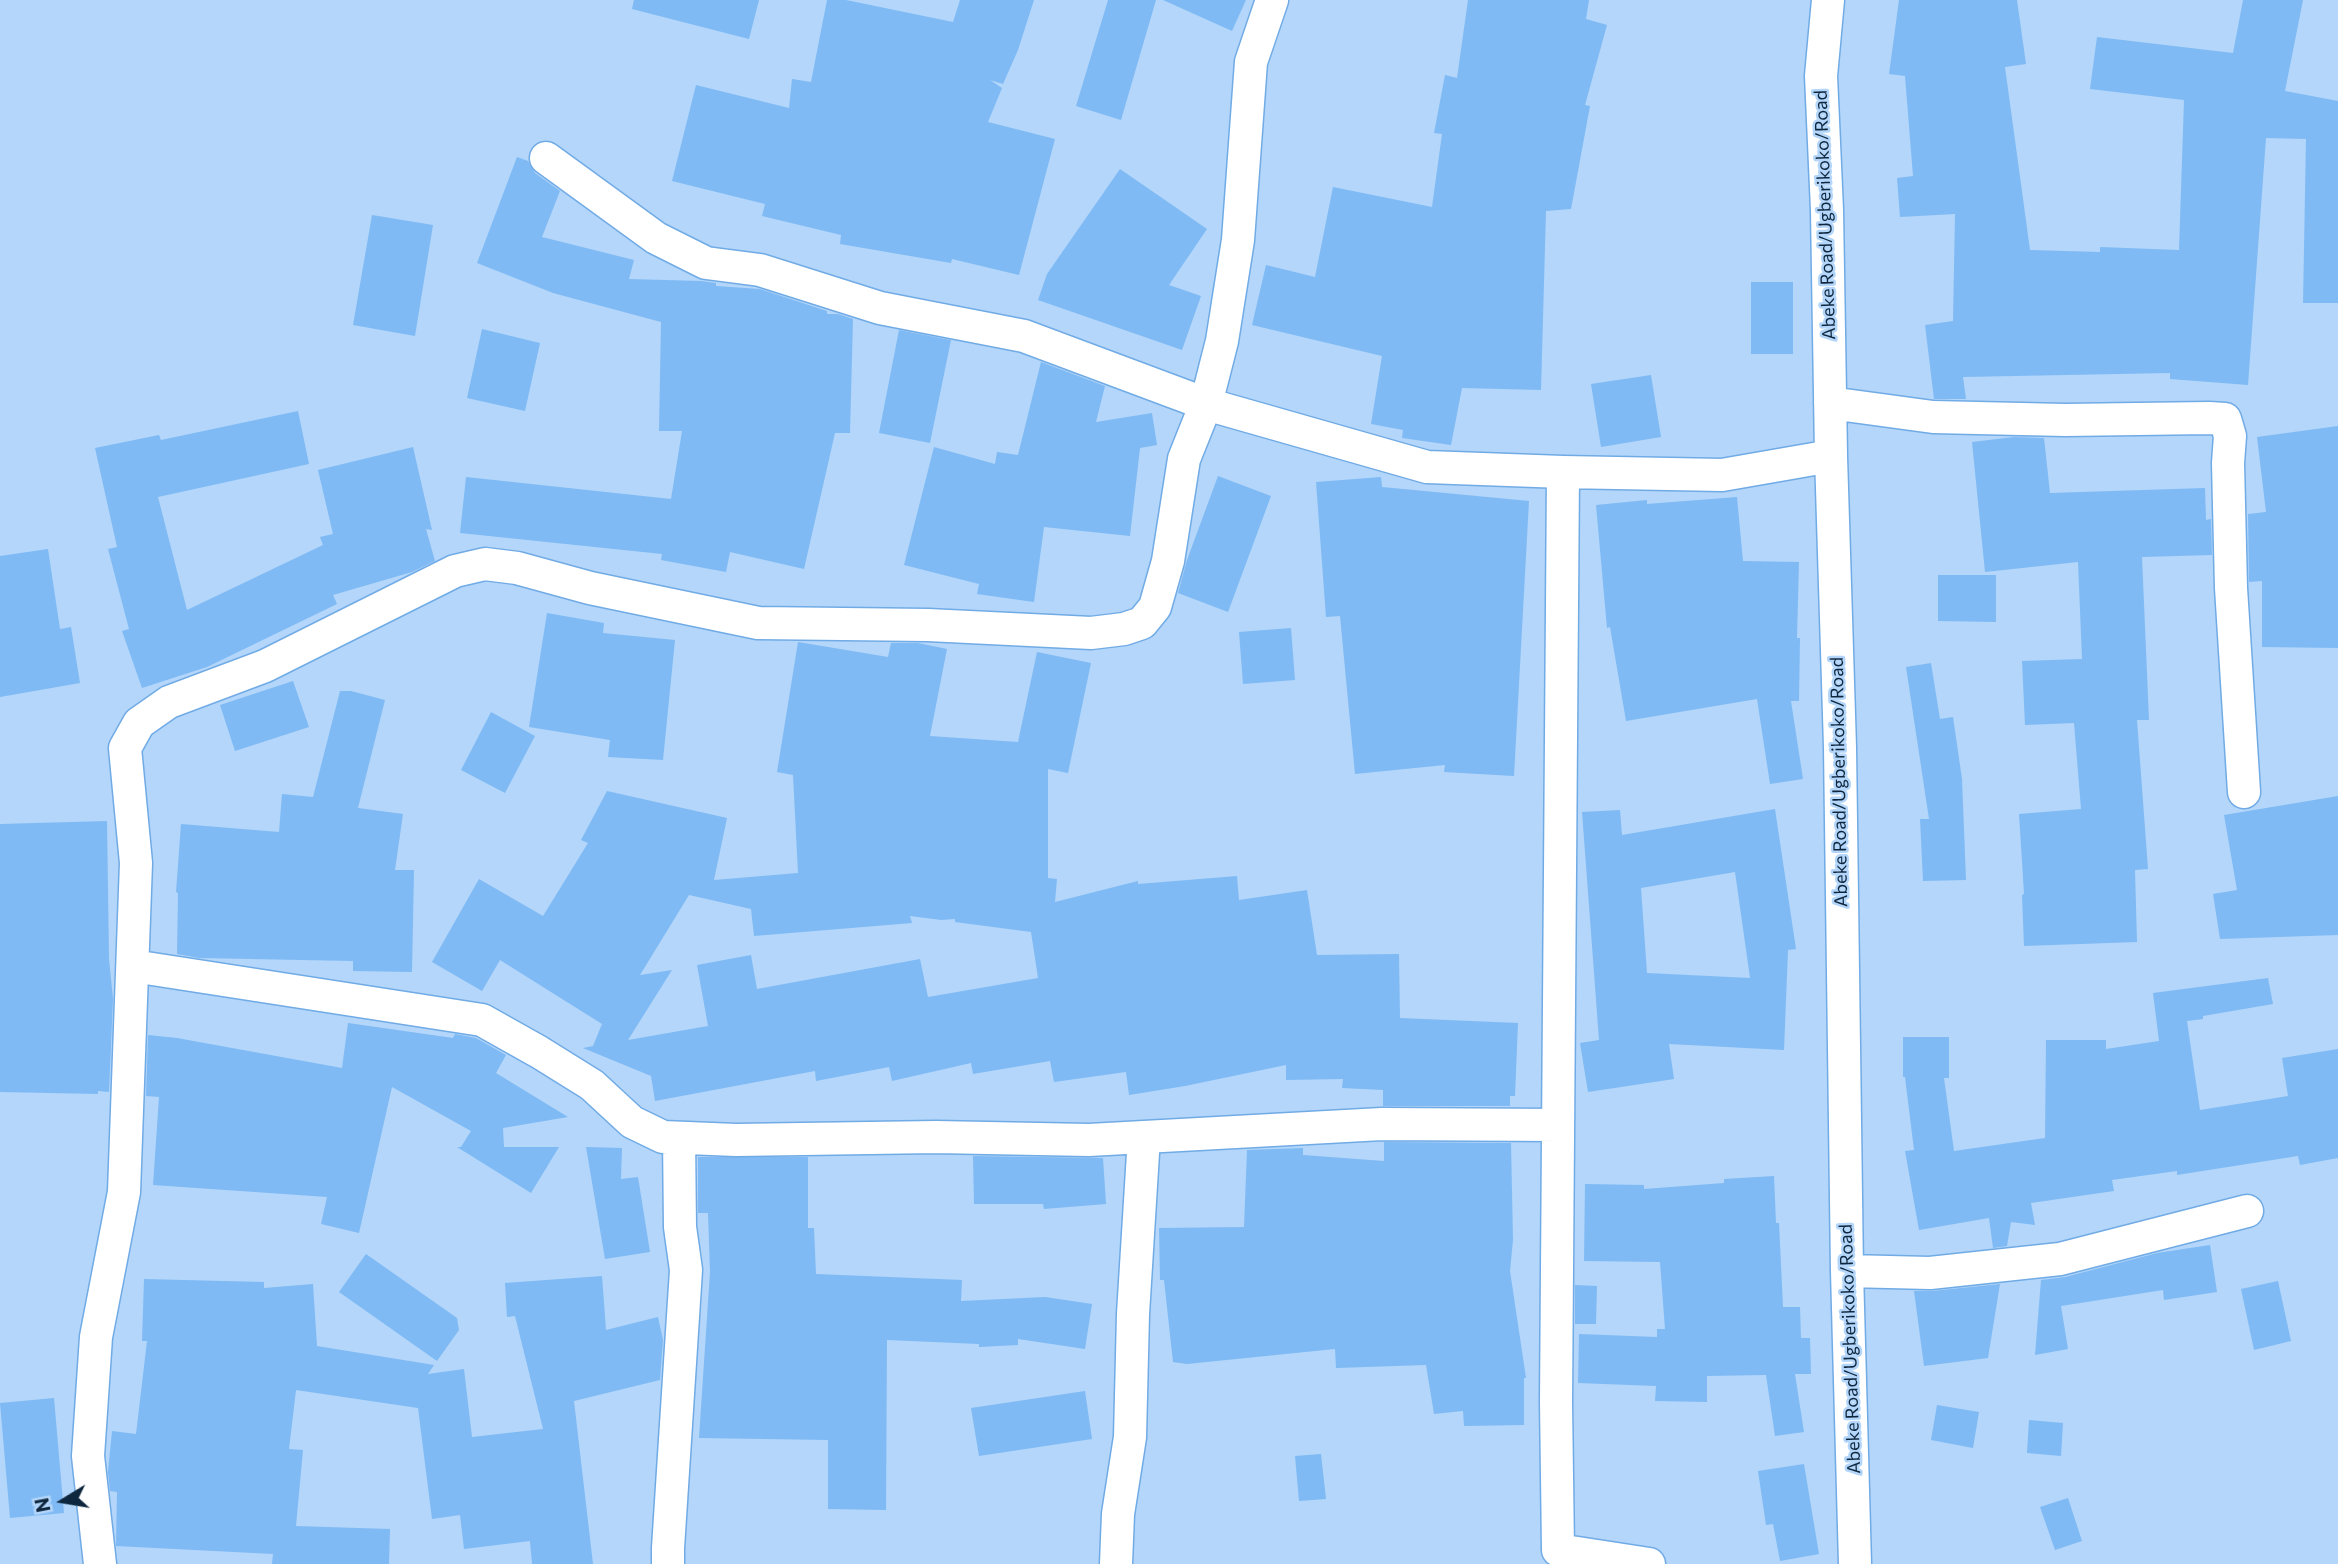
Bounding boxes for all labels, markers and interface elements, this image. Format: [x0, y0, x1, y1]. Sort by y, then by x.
street label: Abeke Road/Ugberikoko/Road [1810, 90, 1840, 340]
street label: Abeke Road/Ugberikoko/Road [1826, 657, 1852, 907]
street label: Abeke Road/Ugberikoko/Road [1835, 1224, 1865, 1474]
north arrow [28, 1466, 98, 1536]
text: N [29, 1496, 55, 1514]

